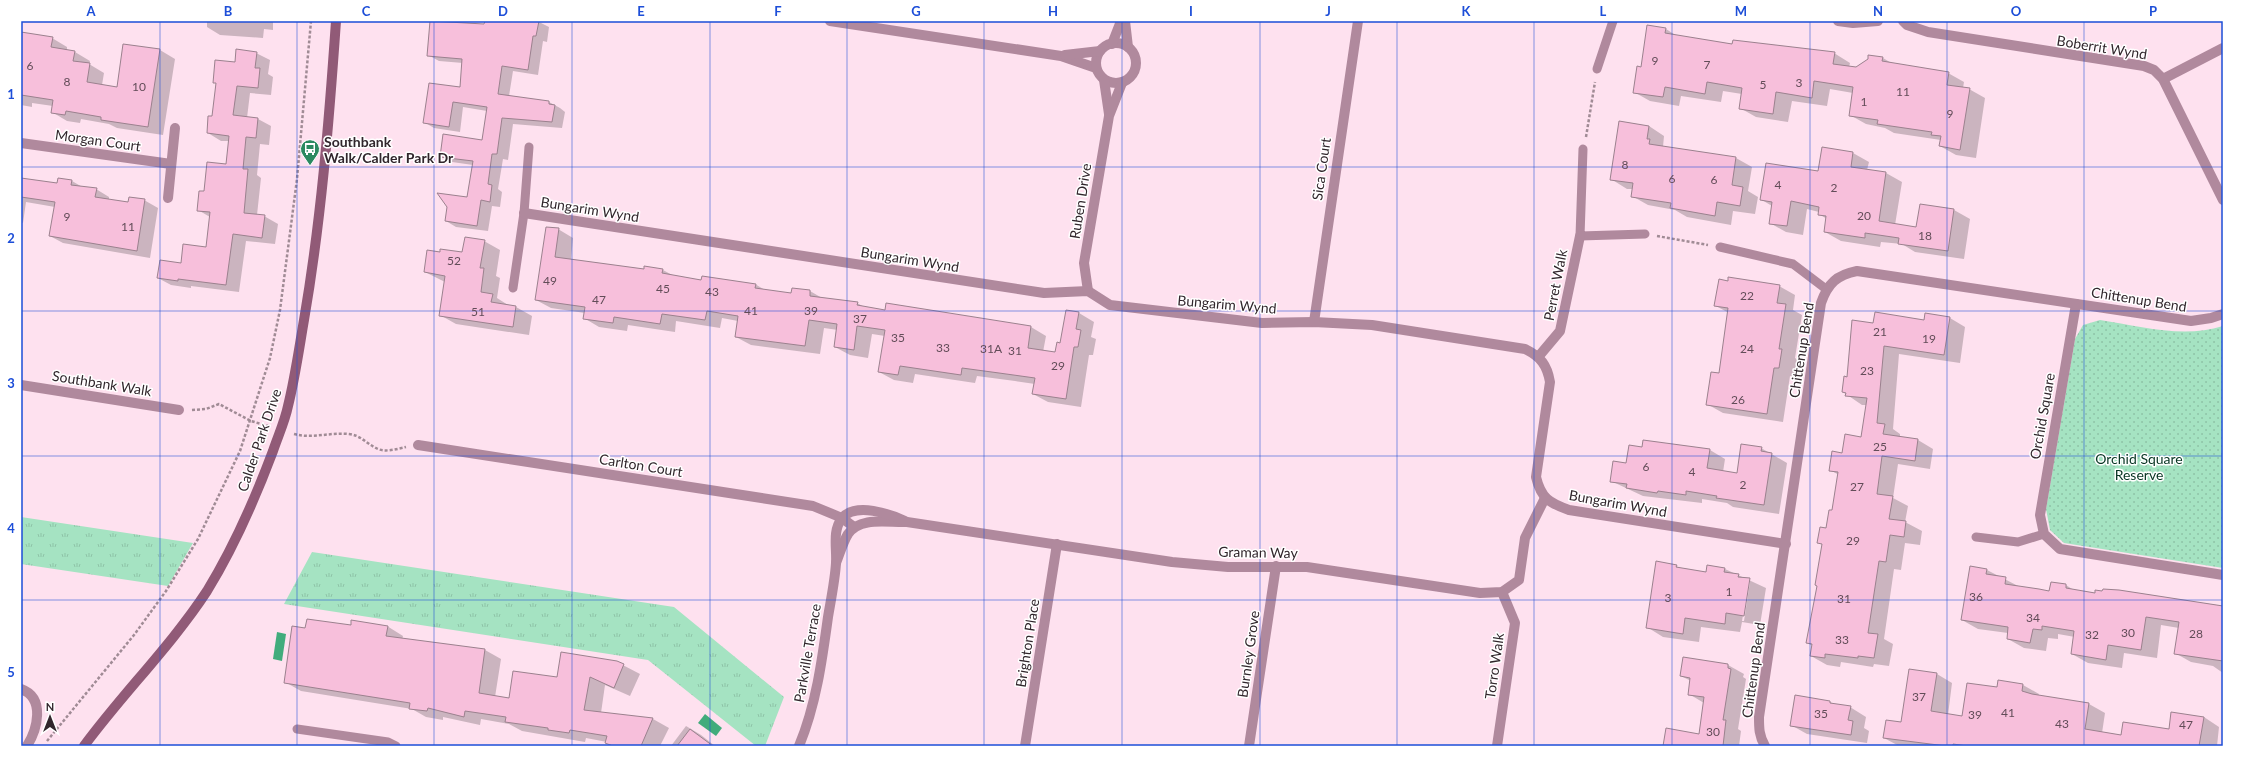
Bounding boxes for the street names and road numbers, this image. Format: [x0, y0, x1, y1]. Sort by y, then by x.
street label: Boberrit Wynd [2056, 31, 2148, 63]
street label: Morgan Court [54, 126, 142, 154]
street label: Sica Court [1308, 137, 1334, 201]
street label: Ruben Drive [1066, 162, 1094, 240]
street label: Bungarim Wynd [540, 193, 640, 225]
street label: Bungarim Wynd [860, 243, 960, 275]
street label: Perret Walk [1540, 247, 1570, 322]
street label: Chittenup Bend [2090, 283, 2188, 315]
street label: Bungarim Wynd [1177, 291, 1277, 317]
street label: Chittenup Bend [1785, 301, 1817, 399]
street label: Southbank Walk [51, 367, 154, 399]
street label: Orchid Square [2026, 371, 2058, 461]
street label: Calder Park Drive [233, 386, 285, 494]
street label: Carlton Court [598, 450, 684, 480]
street label: Bungarim Wynd [1568, 486, 1668, 520]
street label: Graman Way [1218, 543, 1299, 561]
street label: Brighton Place [1012, 598, 1042, 688]
street label: Parkville Terrace [790, 602, 824, 704]
street label: Burnley Grove [1233, 609, 1263, 699]
street label: Chittenup Bend [1738, 621, 1768, 719]
street label: Torro Walk [1481, 631, 1507, 700]

